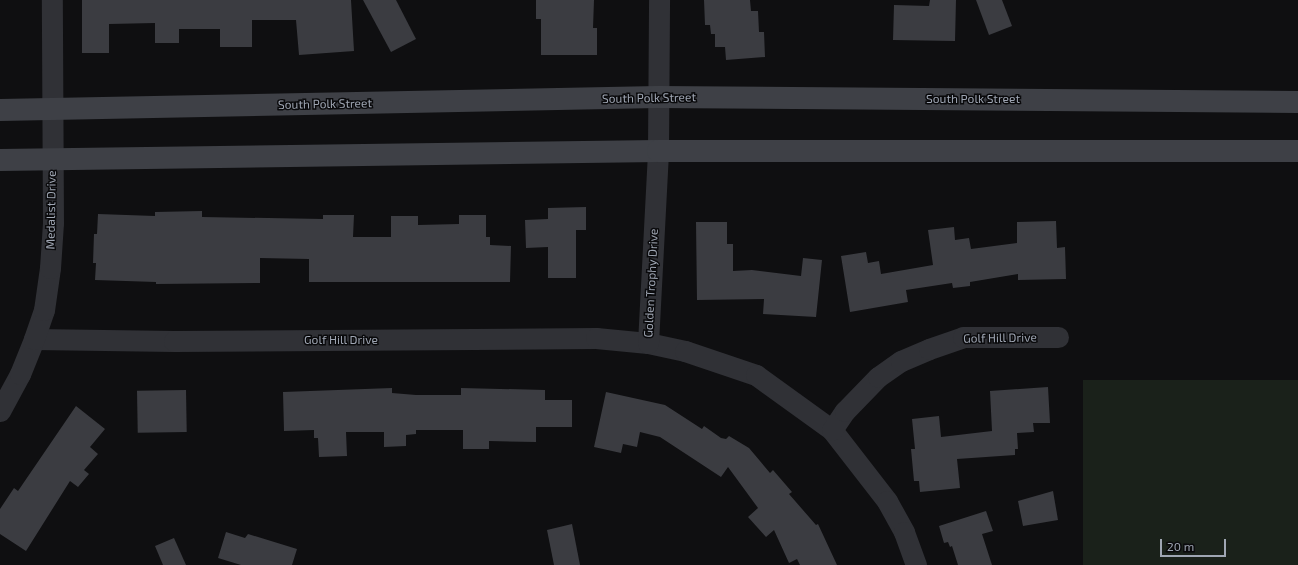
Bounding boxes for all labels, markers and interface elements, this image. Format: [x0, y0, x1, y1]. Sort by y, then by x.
street label: South Polk Street [602, 90, 696, 106]
street label: South Polk Street [926, 92, 1020, 106]
street label: South Polk Street [278, 96, 372, 112]
street label: Medalist Drive [43, 170, 59, 250]
street label: Golden Trophy Drive [641, 228, 661, 338]
street label: Golf Hill Drive [963, 330, 1037, 346]
street label: Golf Hill Drive [304, 333, 378, 347]
scale bar [1162, 531, 1228, 557]
text: 20 m [1167, 539, 1194, 553]

